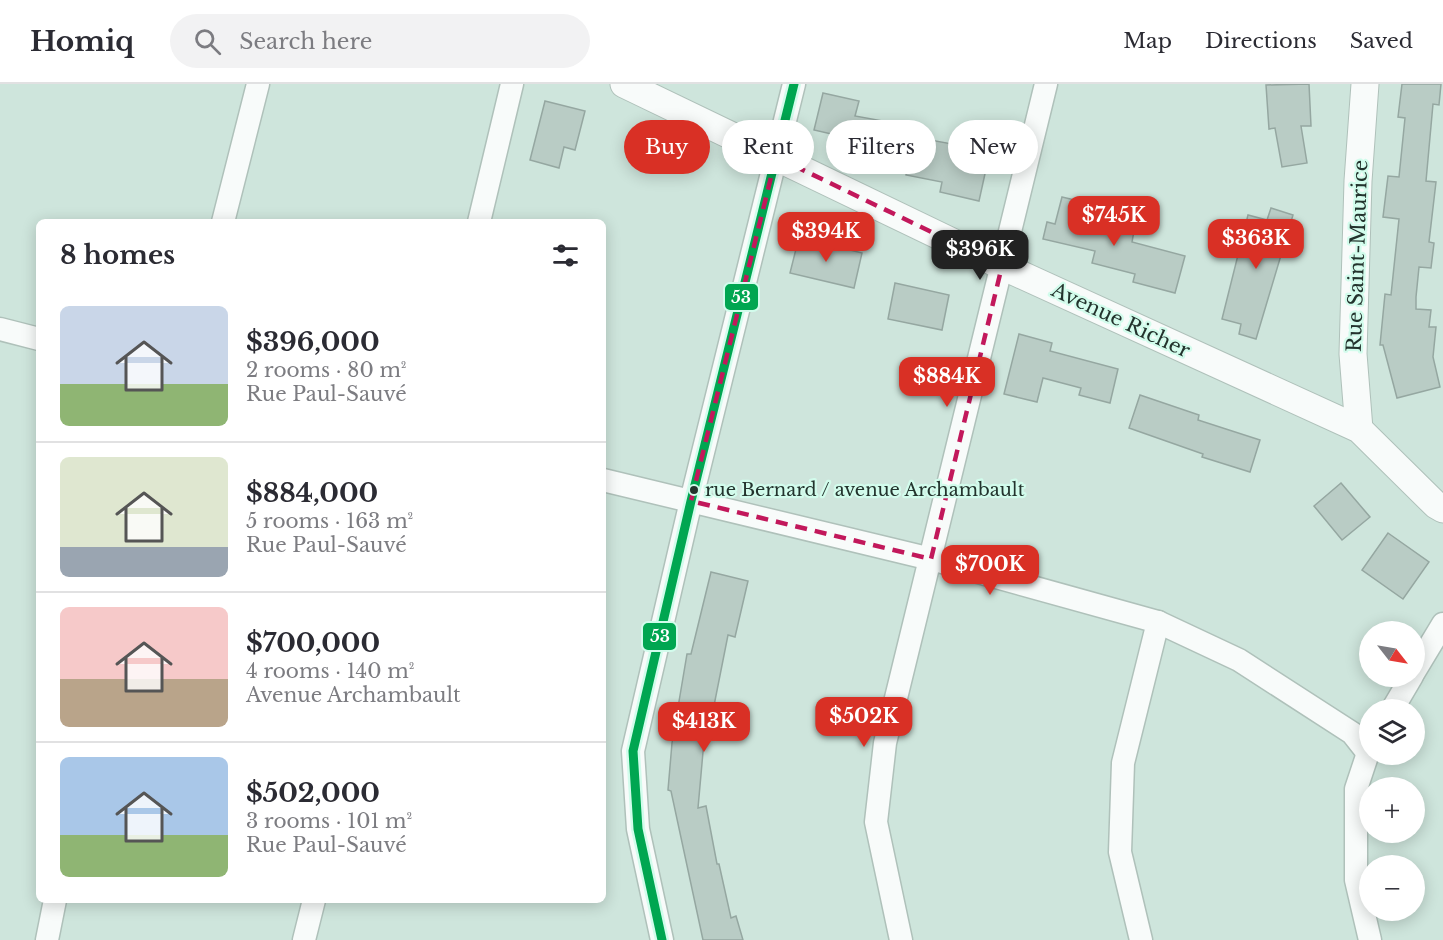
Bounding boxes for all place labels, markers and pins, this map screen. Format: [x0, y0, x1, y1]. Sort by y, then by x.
pin: $745K [1072, 196, 1156, 247]
pin: $394K [784, 212, 868, 263]
pin: $363K [1214, 219, 1298, 270]
pin: $396K [938, 230, 1022, 281]
pin: $884K [905, 357, 989, 408]
place label: rue Bernard / avenue Archambault [705, 479, 1025, 501]
marker: rue Bernard / avenue Archambault [688, 484, 700, 496]
pin: $700K [948, 545, 1032, 596]
pin: $502K [822, 697, 906, 748]
pin: $413K [662, 702, 746, 753]

